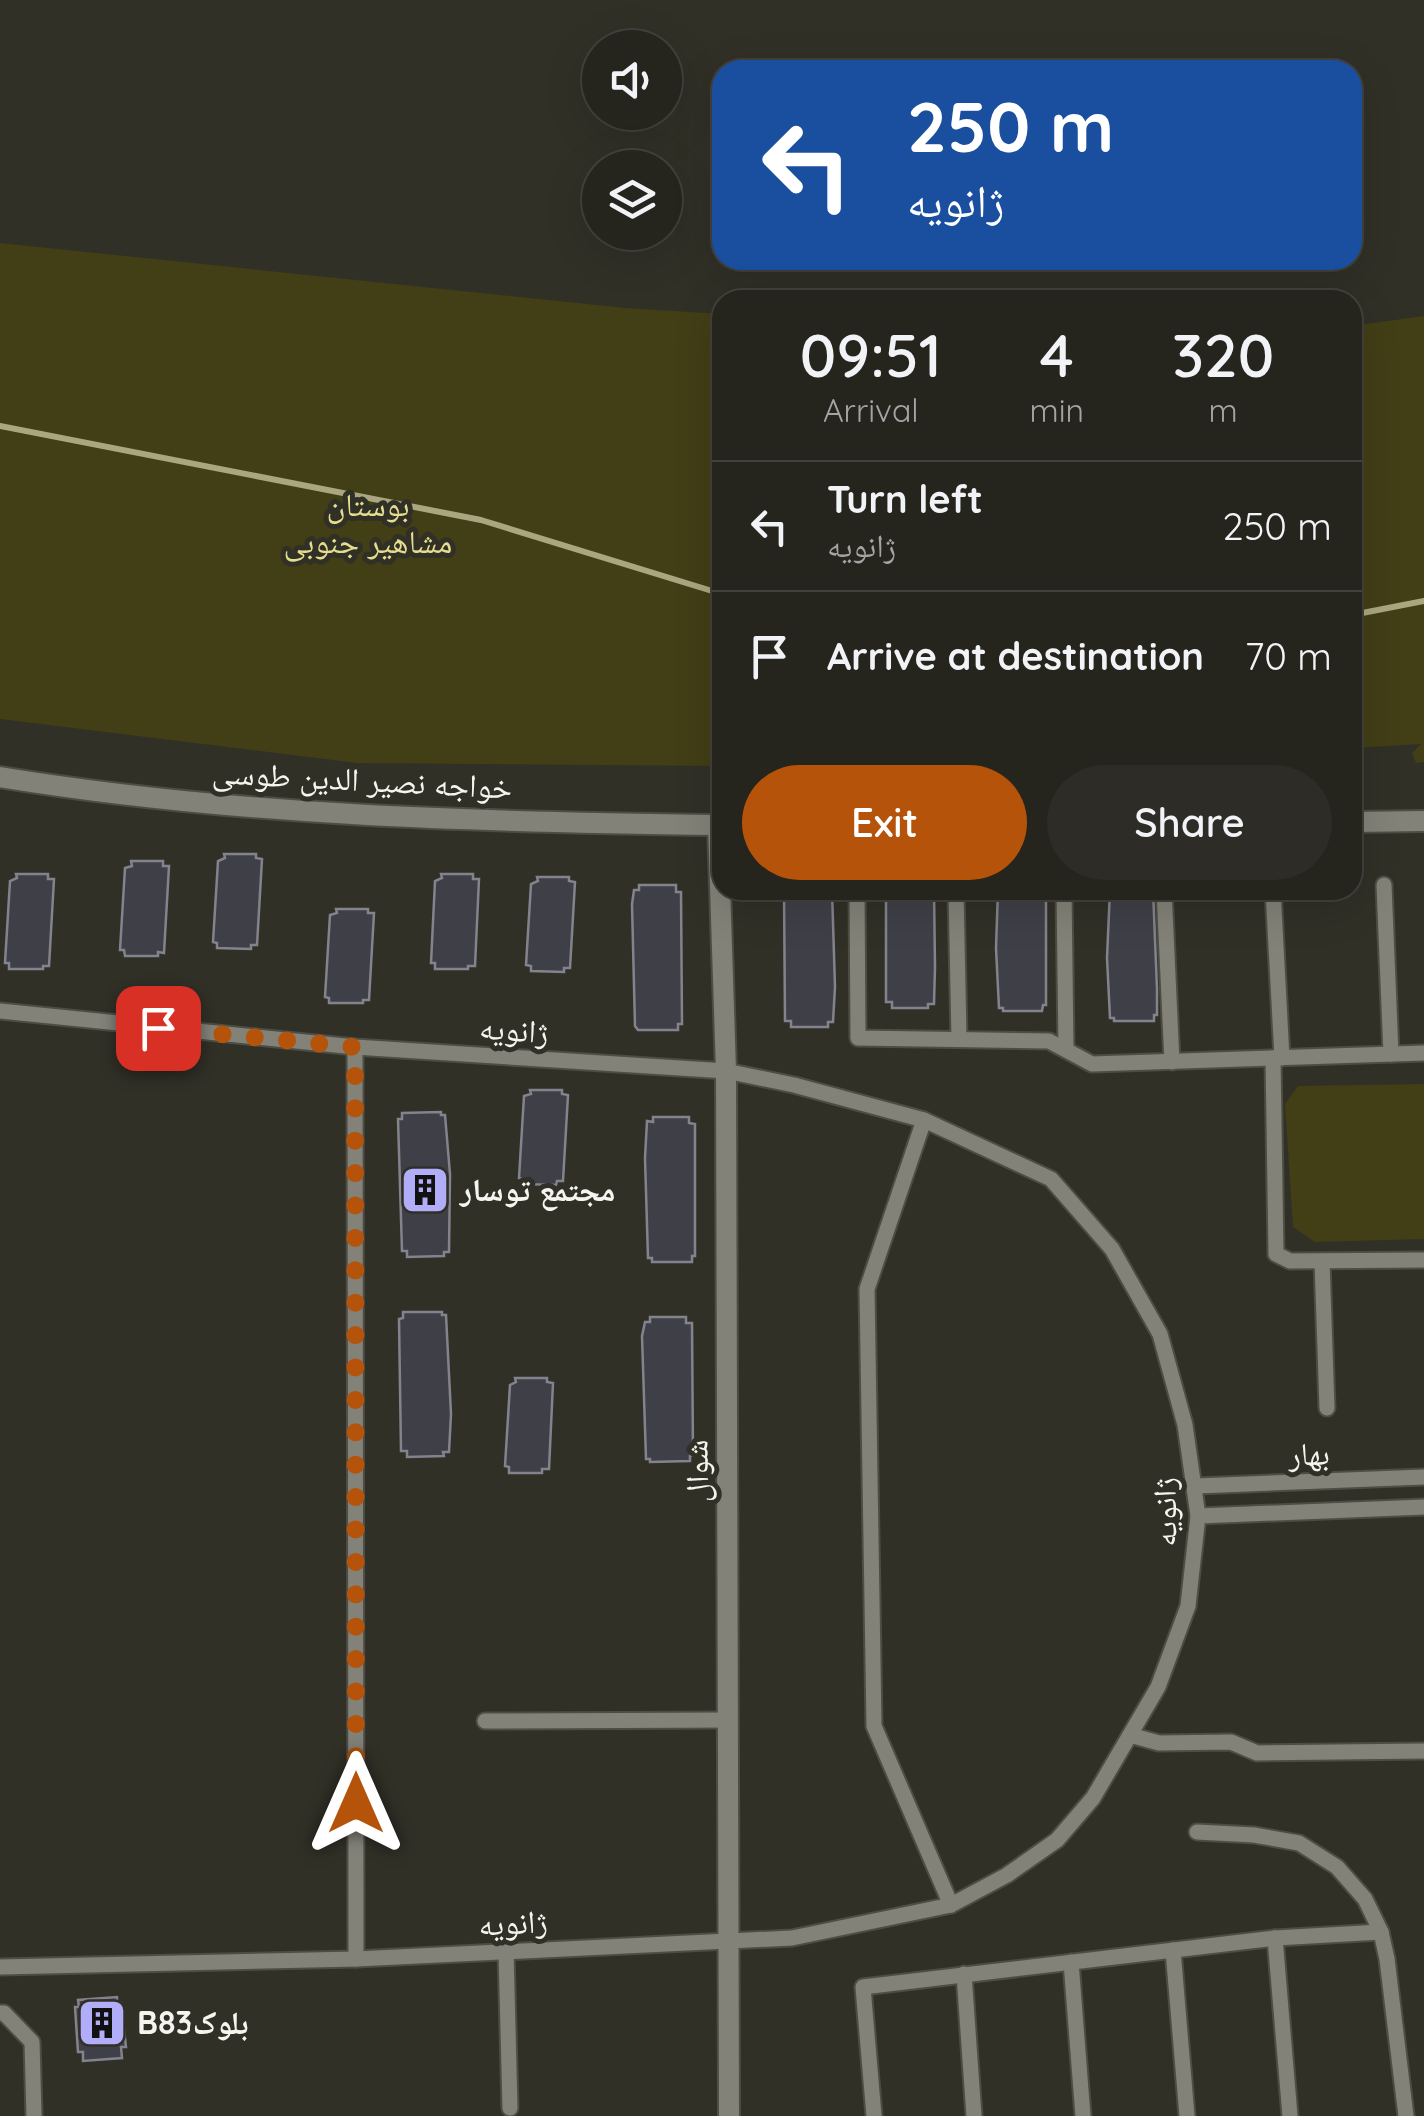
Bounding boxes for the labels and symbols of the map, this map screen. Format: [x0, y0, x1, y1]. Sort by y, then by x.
park label: بوستان مشاهیر جنوبی [284, 484, 452, 562]
street label: خواجه نصیر الدین طوسی [211, 751, 513, 808]
pin [116, 986, 201, 1071]
street label: ژانویه [478, 1007, 550, 1051]
building icon: مجتمع توسار [399, 1164, 451, 1216]
place label: مجتمع توسار [458, 1169, 615, 1211]
street label: بهار [1287, 1432, 1330, 1474]
street label: شوال [675, 1439, 717, 1503]
street label: ژانویه [1143, 1477, 1185, 1547]
position arrow [304, 1751, 408, 1855]
street label: ژانویه [477, 1900, 549, 1944]
building icon: B83بلوک [76, 1997, 128, 2049]
place label: B83بلوک [137, 2002, 249, 2042]

